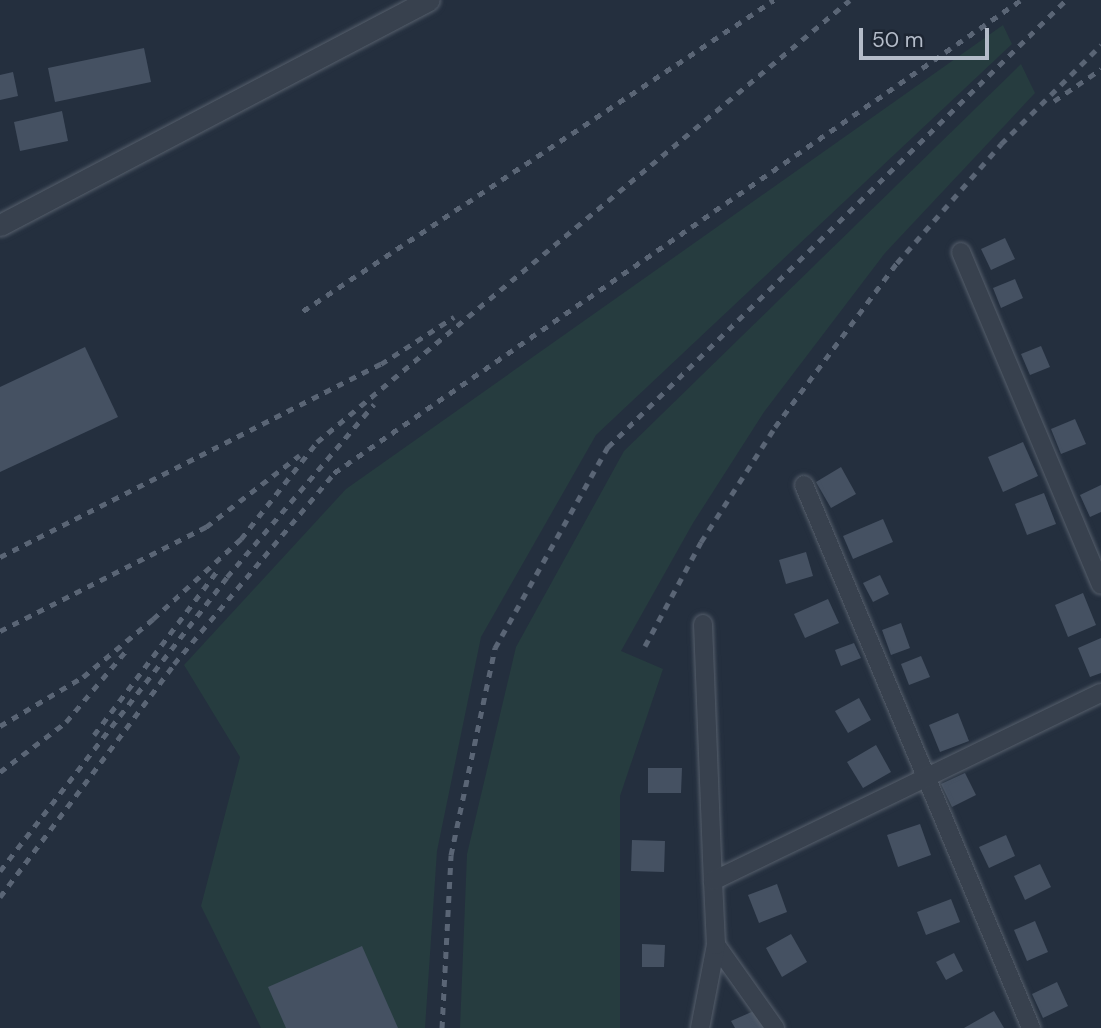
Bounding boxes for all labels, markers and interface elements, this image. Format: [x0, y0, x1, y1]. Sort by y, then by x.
scale bar [863, 14, 992, 58]
text: 50 m [872, 26, 923, 54]

